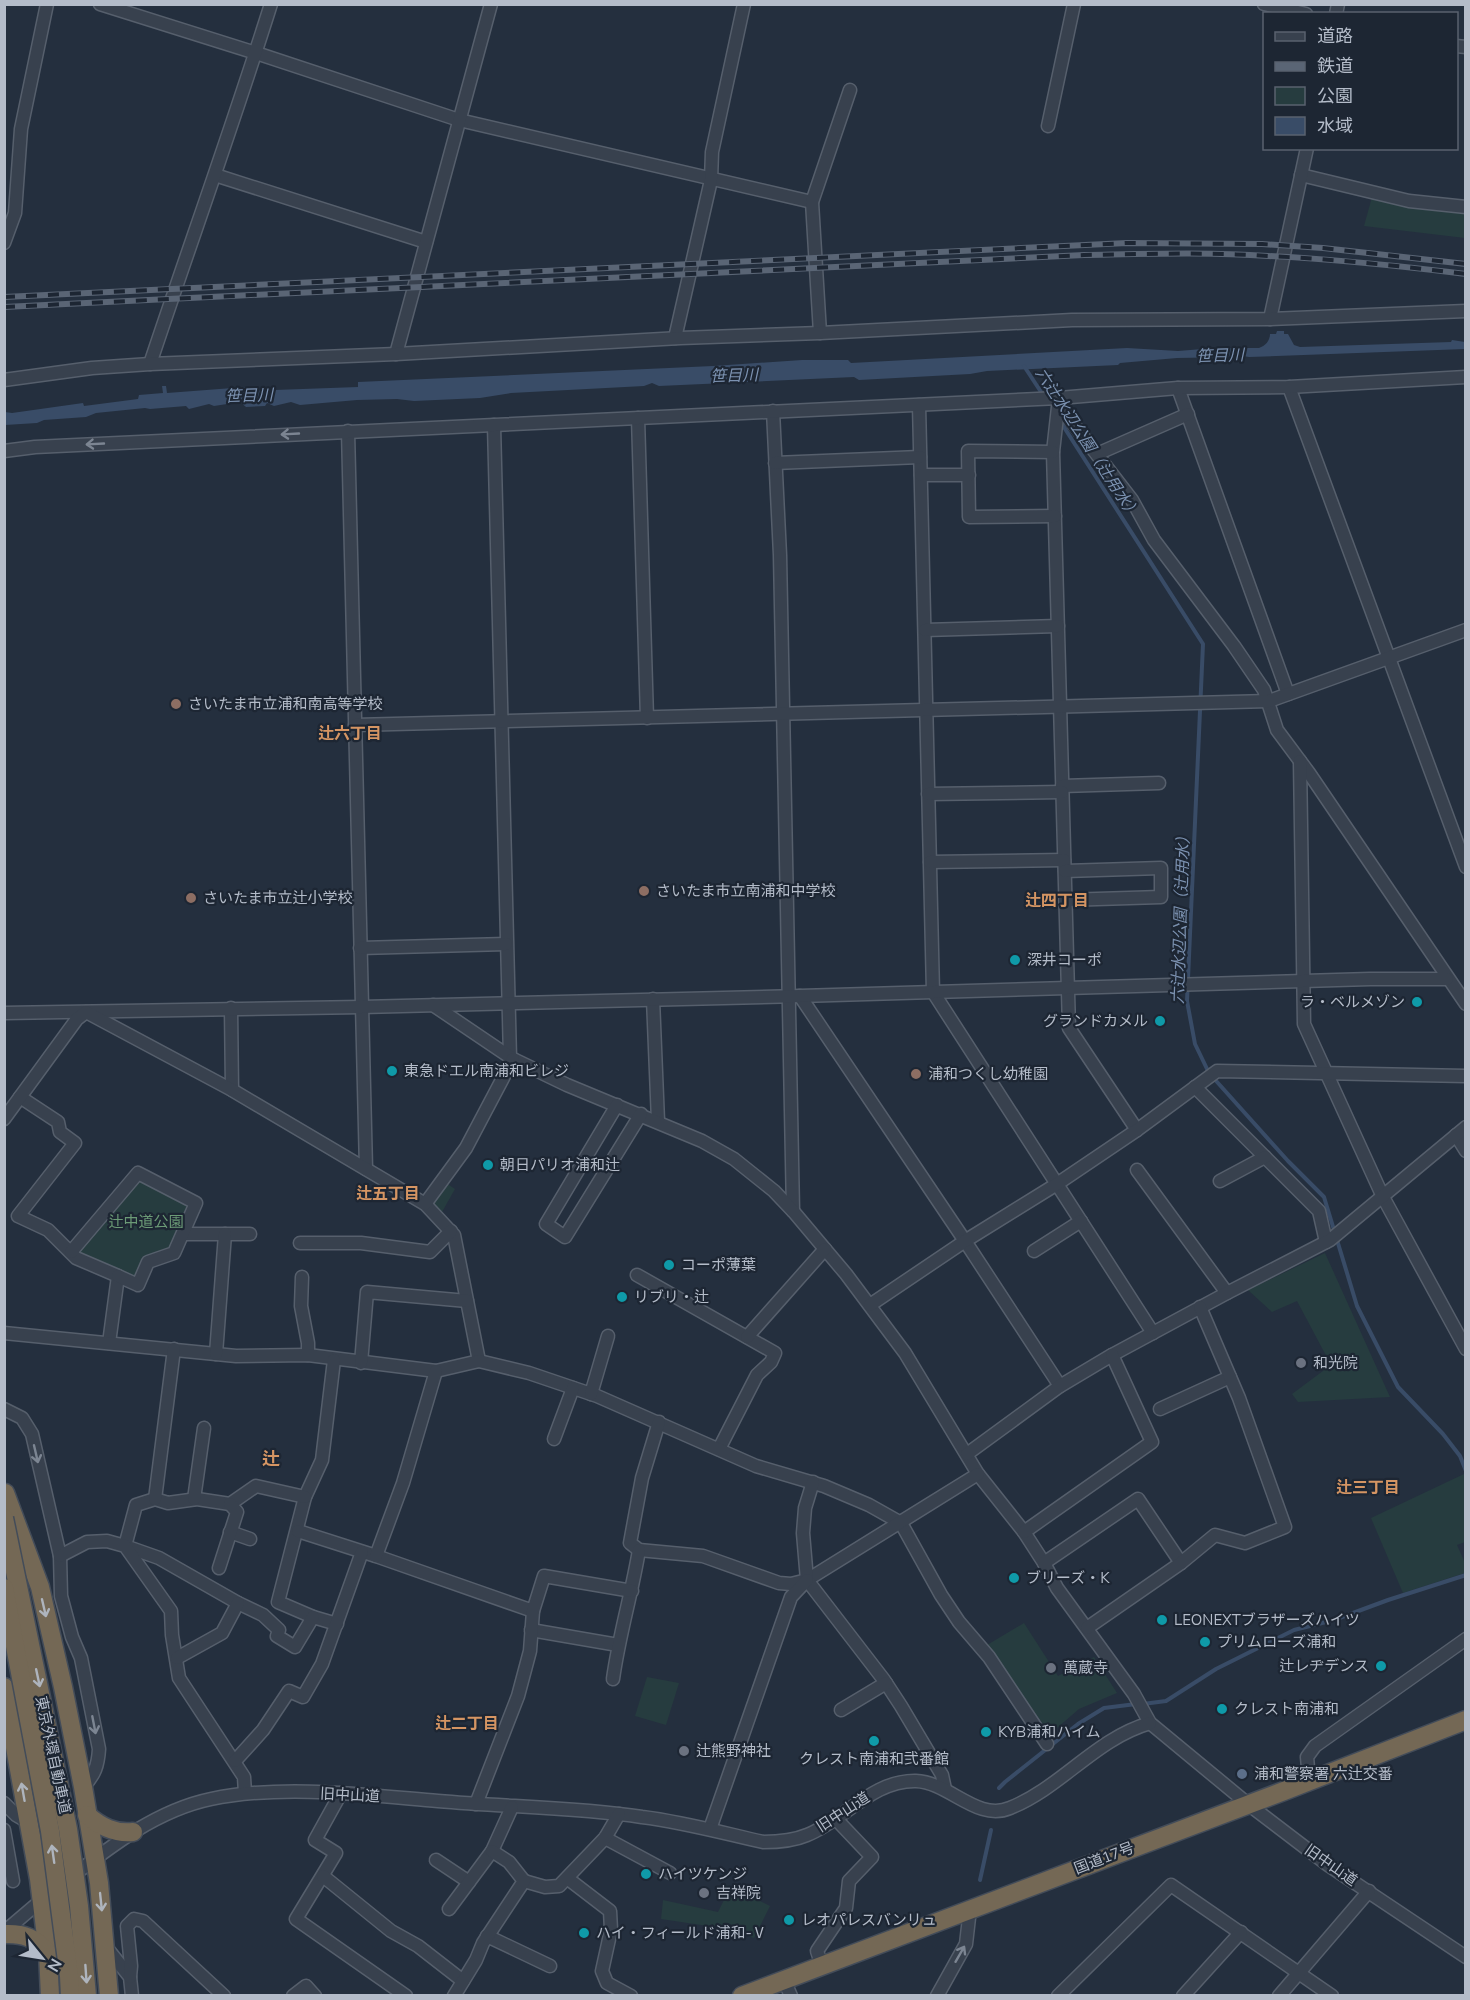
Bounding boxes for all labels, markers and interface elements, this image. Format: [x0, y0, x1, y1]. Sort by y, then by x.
legend [1263, 12, 1458, 150]
text: 道路 [1317, 24, 1353, 48]
text: 鉄道 [1317, 54, 1353, 78]
text: 公園 [1317, 84, 1353, 108]
text: 水域 [1317, 114, 1353, 138]
water label: 笹目川 [1196, 344, 1246, 368]
water label: 笹目川 [710, 364, 760, 388]
water label: 六辻水辺公園（辻用水） [1030, 364, 1144, 523]
water label: 笹目川 [225, 384, 275, 408]
one-way arrow [280, 429, 300, 440]
one-way arrow [85, 439, 105, 450]
place label: さいたま市立浦和南高等学校 [188, 694, 383, 714]
marker: さいたま市立浦和南高等学校 [169, 697, 183, 711]
district label: 辻六丁目 [318, 723, 382, 745]
water label: 六辻水辺公園（辻用水） [1167, 828, 1195, 1004]
place label: さいたま市立南浦和中学校 [656, 881, 836, 901]
marker: さいたま市立南浦和中学校 [637, 884, 651, 898]
place label: さいたま市立辻小学校 [203, 888, 353, 908]
district label: 辻四丁目 [1025, 890, 1089, 912]
marker: さいたま市立辻小学校 [184, 891, 198, 905]
place label: 深井コーポ [1027, 950, 1102, 970]
marker: 深井コーポ [1008, 953, 1022, 967]
place label: ラ・ベルメゾン [1300, 992, 1405, 1012]
marker: ラ・ベルメゾン [1410, 995, 1424, 1009]
place label: グランドカメル [1043, 1011, 1148, 1031]
marker: グランドカメル [1153, 1014, 1167, 1028]
place label: 東急ドエル南浦和ビレジ [404, 1061, 569, 1081]
marker: 東急ドエル南浦和ビレジ [385, 1064, 399, 1078]
place label: 浦和つくし幼稚園 [928, 1064, 1048, 1084]
marker: 浦和つくし幼稚園 [909, 1067, 923, 1081]
place label: 朝日パリオ浦和辻 [500, 1155, 620, 1175]
marker: 朝日パリオ浦和辻 [481, 1158, 495, 1172]
district label: 辻五丁目 [356, 1183, 420, 1205]
park label: 辻中道公園 [108, 1212, 184, 1232]
place label: コーポ薄葉 [681, 1255, 756, 1275]
marker: コーポ薄葉 [662, 1258, 676, 1272]
place label: リブリ・辻 [634, 1287, 709, 1307]
marker: リブリ・辻 [615, 1290, 629, 1304]
place label: 和光院 [1313, 1353, 1358, 1373]
marker: 和光院 [1294, 1356, 1308, 1370]
one-way arrow [31, 1444, 43, 1463]
district label: 辻 [262, 1447, 280, 1471]
district label: 辻三丁目 [1336, 1477, 1400, 1499]
place label: ブリーズ・K [1026, 1568, 1110, 1588]
marker: ブリーズ・K [1007, 1571, 1021, 1585]
one-way arrow [39, 1598, 51, 1617]
place label: LEONEXTブラザーズハイツ [1174, 1610, 1360, 1630]
marker: LEONEXTブラザーズハイツ [1155, 1613, 1169, 1627]
place label: プリムローズ浦和 [1217, 1632, 1336, 1652]
marker: プリムローズ浦和 [1198, 1635, 1212, 1649]
place label: 辻レヂデンス [1279, 1656, 1369, 1676]
place label: 萬蔵寺 [1063, 1658, 1108, 1678]
marker: 辻レヂデンス [1374, 1659, 1388, 1673]
marker: 萬蔵寺 [1044, 1661, 1058, 1675]
one-way arrow [32, 1668, 44, 1687]
street label: 東京外環自動車道 [31, 1694, 75, 1816]
place label: クレスト南浦和 [1234, 1699, 1339, 1719]
marker: クレスト南浦和 [1215, 1702, 1229, 1716]
district label: 辻二丁目 [435, 1713, 499, 1735]
one-way arrow [89, 1715, 100, 1735]
place label: KYB浦和ハイム [998, 1722, 1101, 1742]
marker: KYB浦和ハイム [979, 1725, 993, 1739]
marker: クレスト南浦和弐番館 [867, 1734, 881, 1748]
place label: 辻熊野神社 [696, 1741, 771, 1761]
marker: 辻熊野神社 [677, 1744, 691, 1758]
place label: クレスト南浦和弐番館 [799, 1749, 949, 1769]
place label: 浦和警察署 六辻交番 [1254, 1764, 1393, 1784]
marker: 浦和警察署 六辻交番 [1235, 1767, 1249, 1781]
one-way arrow [17, 1783, 28, 1802]
street label: 旧中山道 [320, 1783, 380, 1807]
street label: 旧中山道 [812, 1787, 874, 1837]
street label: 国道17号 [1071, 1837, 1137, 1879]
street label: 旧中山道 [1301, 1840, 1361, 1890]
one-way arrow [48, 1845, 59, 1864]
place label: ハイツケンジ [658, 1864, 747, 1884]
marker: ハイツケンジ [639, 1867, 653, 1881]
place label: 吉祥院 [716, 1883, 761, 1903]
marker: 吉祥院 [697, 1886, 711, 1900]
one-way arrow [96, 1892, 107, 1912]
place label: レオパレスバンリュ [801, 1910, 937, 1930]
marker: レオパレスバンリュ [782, 1913, 796, 1927]
place label: ハイ・フィールド浦和-Ⅴ [596, 1923, 767, 1943]
marker: ハイ・フィールド浦和-Ⅴ [577, 1926, 591, 1940]
north arrow [12, 1928, 72, 1988]
one-way arrow [955, 1946, 966, 1964]
text: N [42, 1954, 67, 1976]
one-way arrow [81, 1963, 92, 1983]

